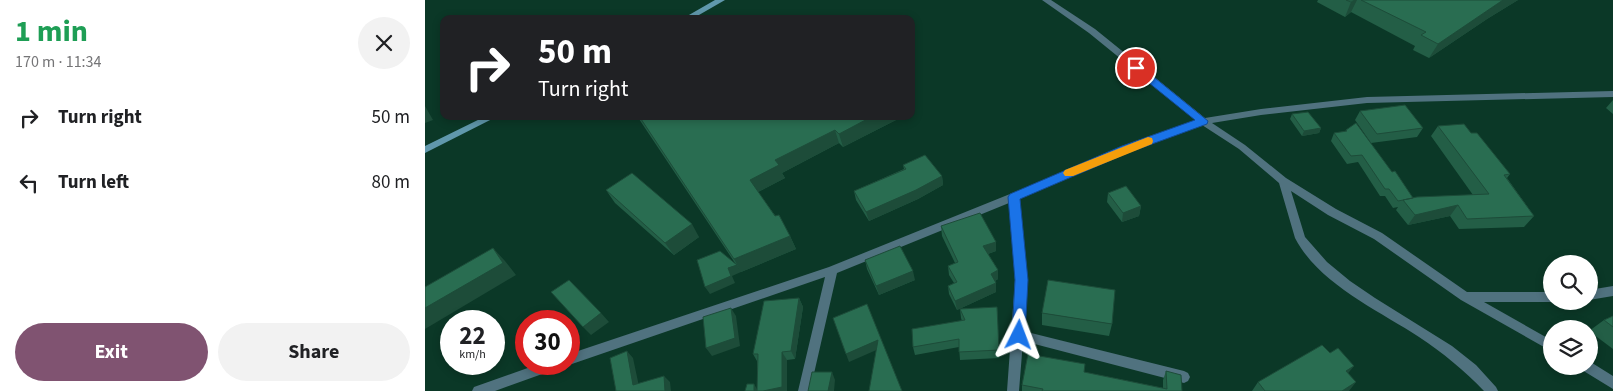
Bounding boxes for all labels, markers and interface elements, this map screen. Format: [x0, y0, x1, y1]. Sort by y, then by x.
text: 1 min [15, 10, 88, 53]
button: close [358, 17, 410, 69]
text: 50 m [538, 27, 612, 77]
icon: right [455, 35, 520, 100]
pin [1115, 47, 1157, 89]
text: 170 m · 11:34 [15, 51, 102, 73]
icon: arrive [1122, 54, 1150, 82]
text: Turn right [538, 73, 628, 105]
icon: right [15, 104, 43, 132]
text: Turn right [58, 104, 142, 131]
text: 50 m [372, 104, 410, 131]
icon: left [15, 169, 43, 197]
text: Turn left [58, 169, 129, 196]
text: 80 m [372, 169, 410, 196]
map controls [1543, 255, 1598, 375]
button: search [1543, 255, 1598, 310]
position arrow [992, 308, 1044, 360]
speed limit sign: 30 [515, 310, 580, 375]
text: 22 [459, 318, 486, 354]
button: layers [1543, 320, 1598, 375]
button: Exit [15, 323, 208, 381]
button: Share [218, 323, 410, 381]
text: km/h [459, 346, 486, 363]

